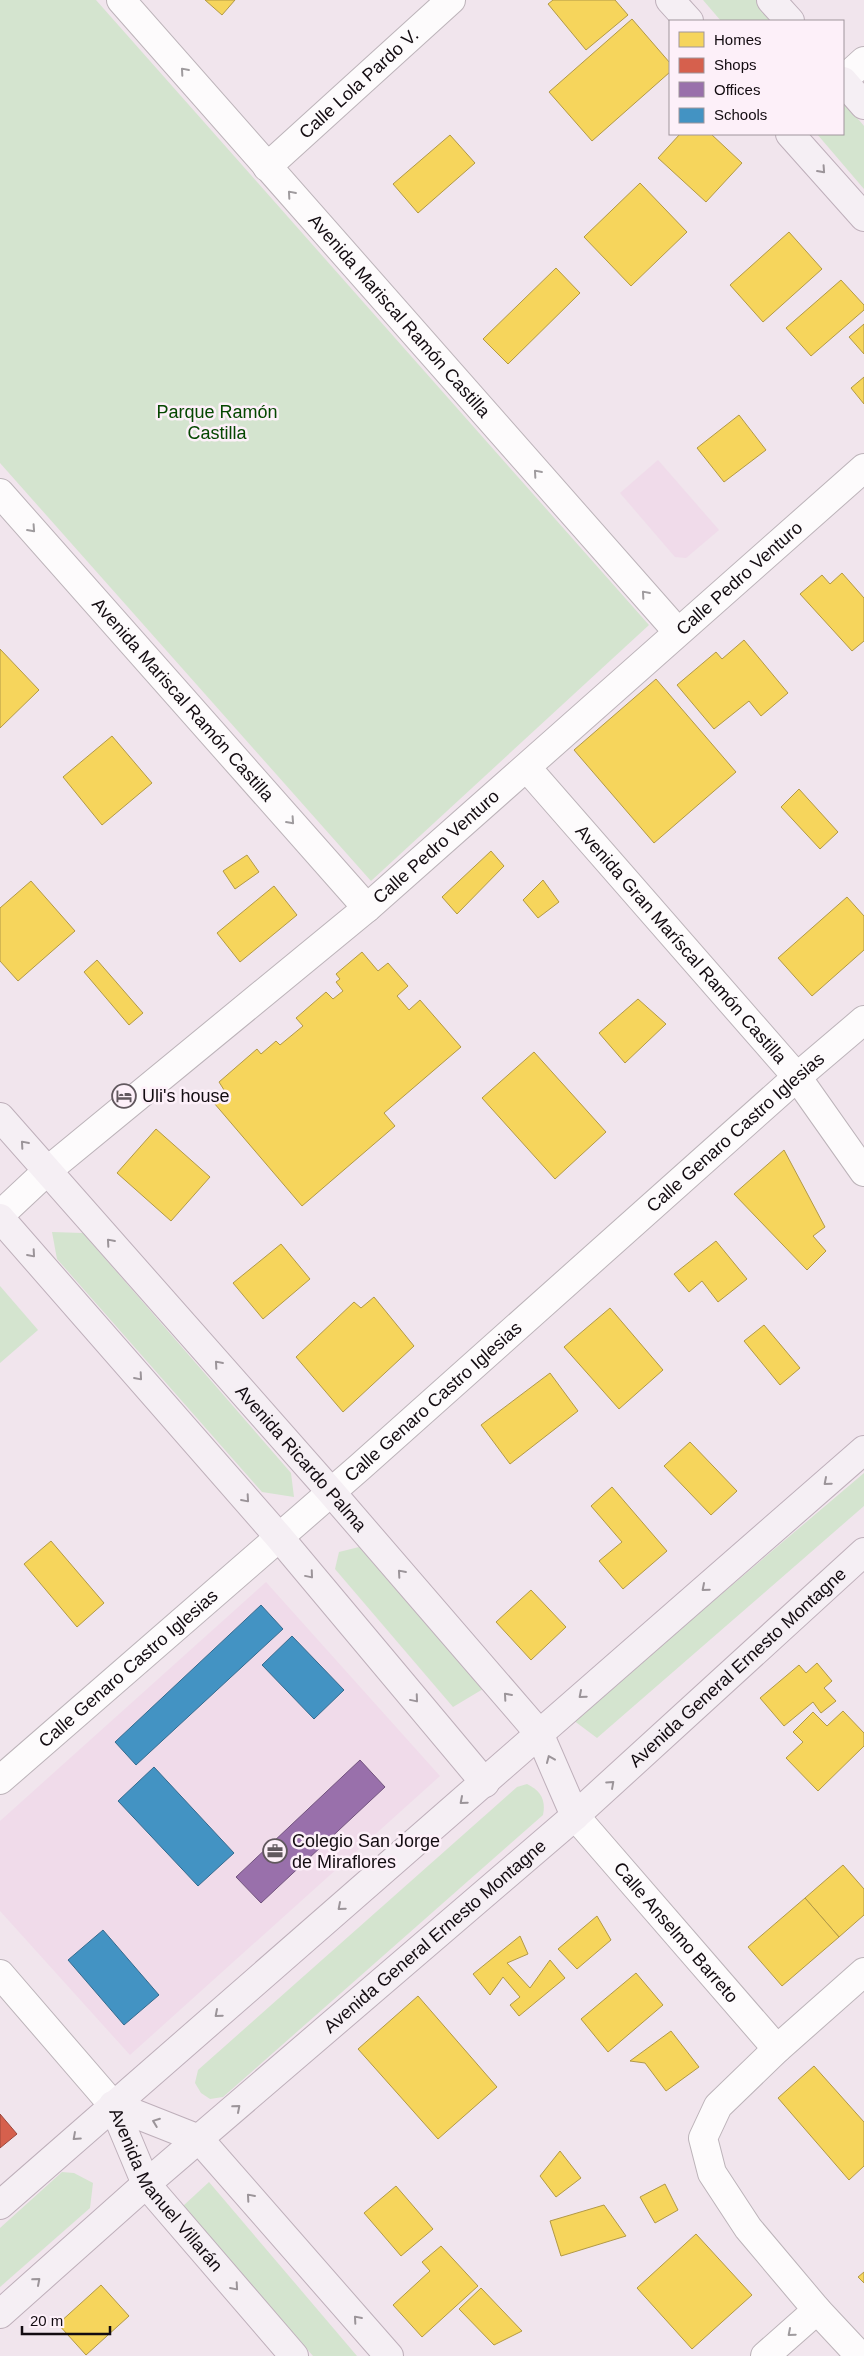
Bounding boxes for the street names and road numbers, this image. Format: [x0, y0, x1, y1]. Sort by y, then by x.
street label: Calle Lola Pardo V. [295, 25, 422, 143]
street label: Avenida Mariscal Ramón Castilla [305, 210, 495, 422]
street label: Calle Pedro Venturo [672, 517, 806, 639]
street label: Avenida Mariscal Ramón Castilla [88, 594, 278, 806]
street label: Calle Pedro Venturo [369, 786, 503, 908]
street label: Avenida Gran Maríscal Ramón Castilla [571, 821, 791, 1068]
street label: Calle Genaro Castro Iglesias [643, 1048, 828, 1216]
street label: Calle Genaro Castro Iglesias [340, 1318, 526, 1486]
street label: Avenida Ricardo Palma [231, 1381, 371, 1536]
street label: Avenida General Ernesto Montagne [625, 1564, 850, 1771]
street label: Calle Genaro Castro Iglesias [35, 1585, 222, 1752]
street label: Avenida General Ernesto Montagne [320, 1836, 550, 2037]
street label: Calle Anselmo Barreto [610, 1858, 742, 2007]
street label: Avenida Manuel Villarán [105, 2105, 227, 2276]

